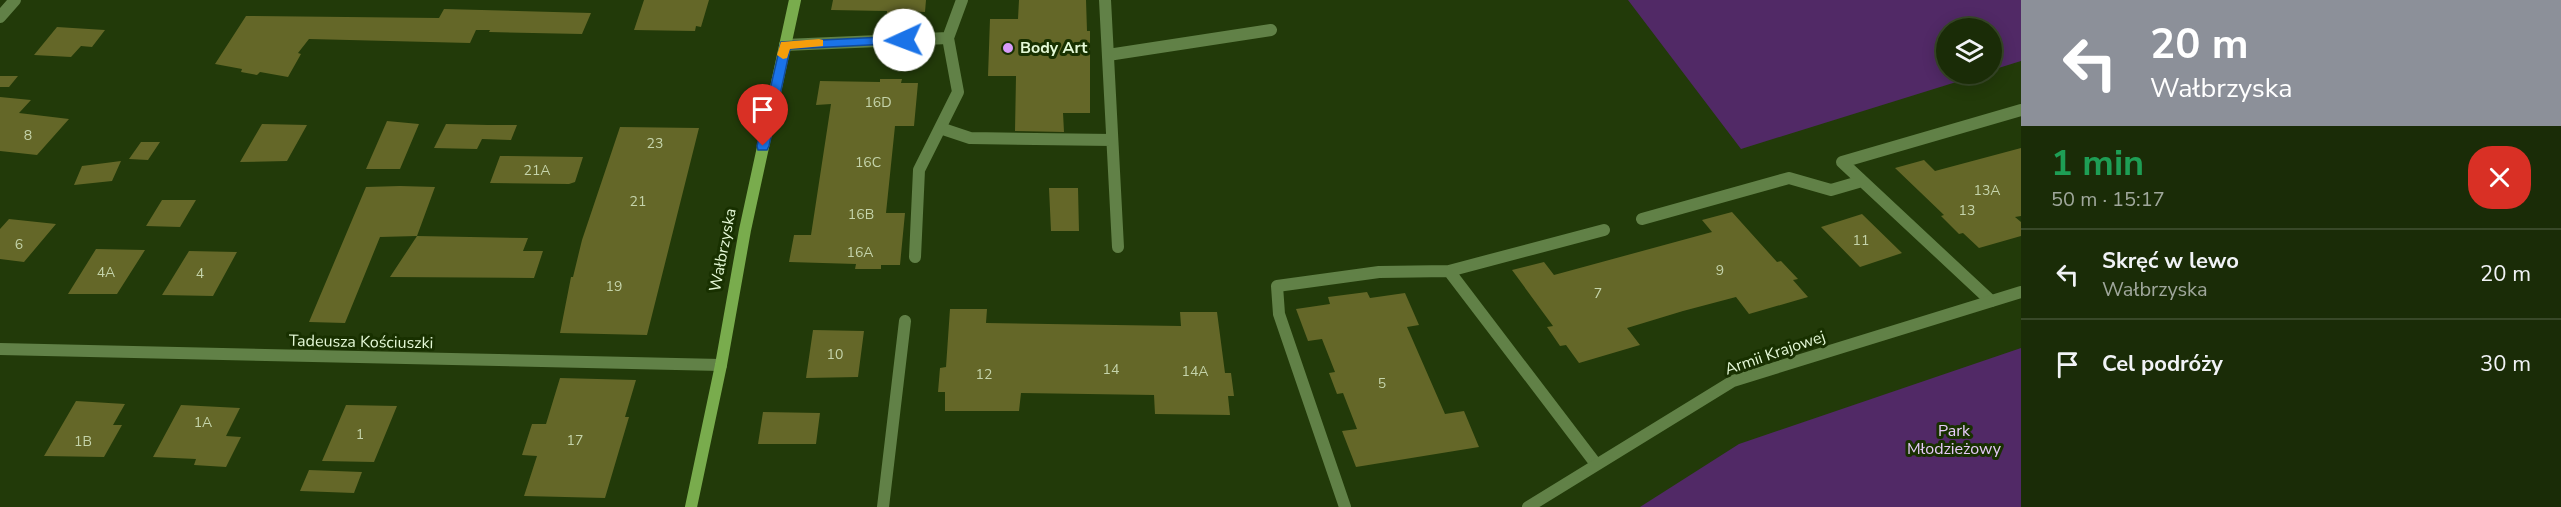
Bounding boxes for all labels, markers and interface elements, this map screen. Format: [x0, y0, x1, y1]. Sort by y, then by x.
position arrow [872, 8, 936, 72]
text: 20 m [2150, 16, 2249, 73]
map controls [1936, 18, 2002, 84]
button: layers [1936, 18, 2002, 84]
icon: left [2051, 24, 2129, 102]
place label: Body Art [1020, 37, 1088, 59]
marker: Body Art [1001, 41, 1015, 55]
text: Wałbrzyska [2150, 70, 2293, 107]
pin [737, 84, 788, 146]
icon: arrive [746, 93, 779, 126]
house number: 16D [864, 93, 892, 112]
house number: 8 [24, 126, 32, 145]
house number: 23 [647, 134, 663, 153]
text: 1 min [2051, 139, 2144, 188]
button: close [2468, 146, 2531, 209]
house number: 16C [855, 153, 881, 172]
house number: 21A [523, 161, 551, 180]
house number: 13A [1973, 181, 2001, 200]
text: 50 m · 15:17 [2051, 186, 2165, 213]
house number: 21 [630, 192, 646, 211]
house number: 13 [1959, 201, 1975, 220]
house number: 16B [848, 205, 874, 224]
street label: Wałbrzyska [704, 206, 742, 294]
house number: 11 [1853, 231, 1869, 250]
house number: 6 [15, 235, 23, 254]
house number: 16A [846, 243, 874, 262]
text: Skręć w lewo [2102, 246, 2239, 276]
icon: left [2051, 258, 2084, 291]
text: 20 m [2480, 259, 2531, 289]
house number: 9 [1716, 261, 1724, 280]
house number: 4A [97, 263, 115, 282]
house number: 4 [196, 264, 204, 283]
text: Wałbrzyska [2102, 276, 2208, 303]
house number: 19 [606, 277, 622, 296]
house number: 7 [1594, 284, 1602, 303]
street label: Armii Krajowej [1722, 326, 1828, 380]
street label: Tadeusza Kościuszki [289, 330, 433, 354]
house number: 10 [827, 345, 843, 364]
icon: arrive [2051, 348, 2084, 381]
text: Cel podróży [2102, 349, 2223, 379]
text: 30 m [2480, 349, 2531, 379]
house number: 14 [1103, 360, 1119, 379]
house number: 14A [1181, 362, 1209, 381]
house number: 12 [976, 365, 992, 384]
house number: 5 [1378, 374, 1386, 393]
house number: 1A [194, 413, 212, 432]
park label: Park Młodzieżowy [1907, 420, 2002, 460]
house number: 1 [356, 425, 364, 444]
house number: 17 [567, 431, 583, 450]
house number: 1B [74, 432, 92, 451]

